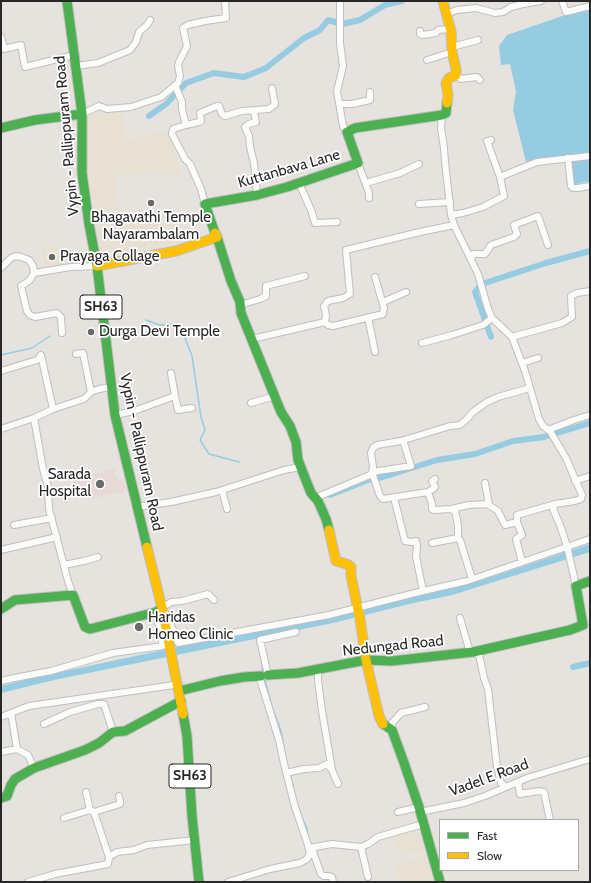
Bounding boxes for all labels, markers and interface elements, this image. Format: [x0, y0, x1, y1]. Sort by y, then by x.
street label: Vypin - Pallippuram Road [51, 55, 83, 217]
street label: Kuttanbava Lane [236, 146, 342, 192]
marker: Bhagavathi Temple Nayarambalam [146, 198, 156, 208]
place label: Bhagavathi Temple Nayarambalam [91, 209, 211, 244]
place label: Prayaga Collage [60, 248, 159, 266]
marker: Prayaga Collage [47, 252, 57, 262]
road number: SH63 [80, 295, 122, 319]
place label: Durga Devi Temple [99, 323, 220, 341]
marker: Durga Devi Temple [86, 327, 96, 337]
street label: Vypin - Pallippuram Road [115, 371, 167, 533]
place label: Sarada Hospital [39, 466, 91, 501]
marker: Sarada Hospital [94, 478, 106, 490]
place label: Haridas Homeo Clinic [148, 609, 233, 644]
marker: Haridas Homeo Clinic [133, 621, 145, 633]
street label: Nedungad Road [342, 632, 444, 660]
street label: Vadel E Road [447, 755, 531, 801]
road number: SH63 [169, 764, 211, 788]
legend [439, 819, 579, 871]
text: Fast [477, 828, 497, 843]
text: Slow [477, 848, 502, 863]

